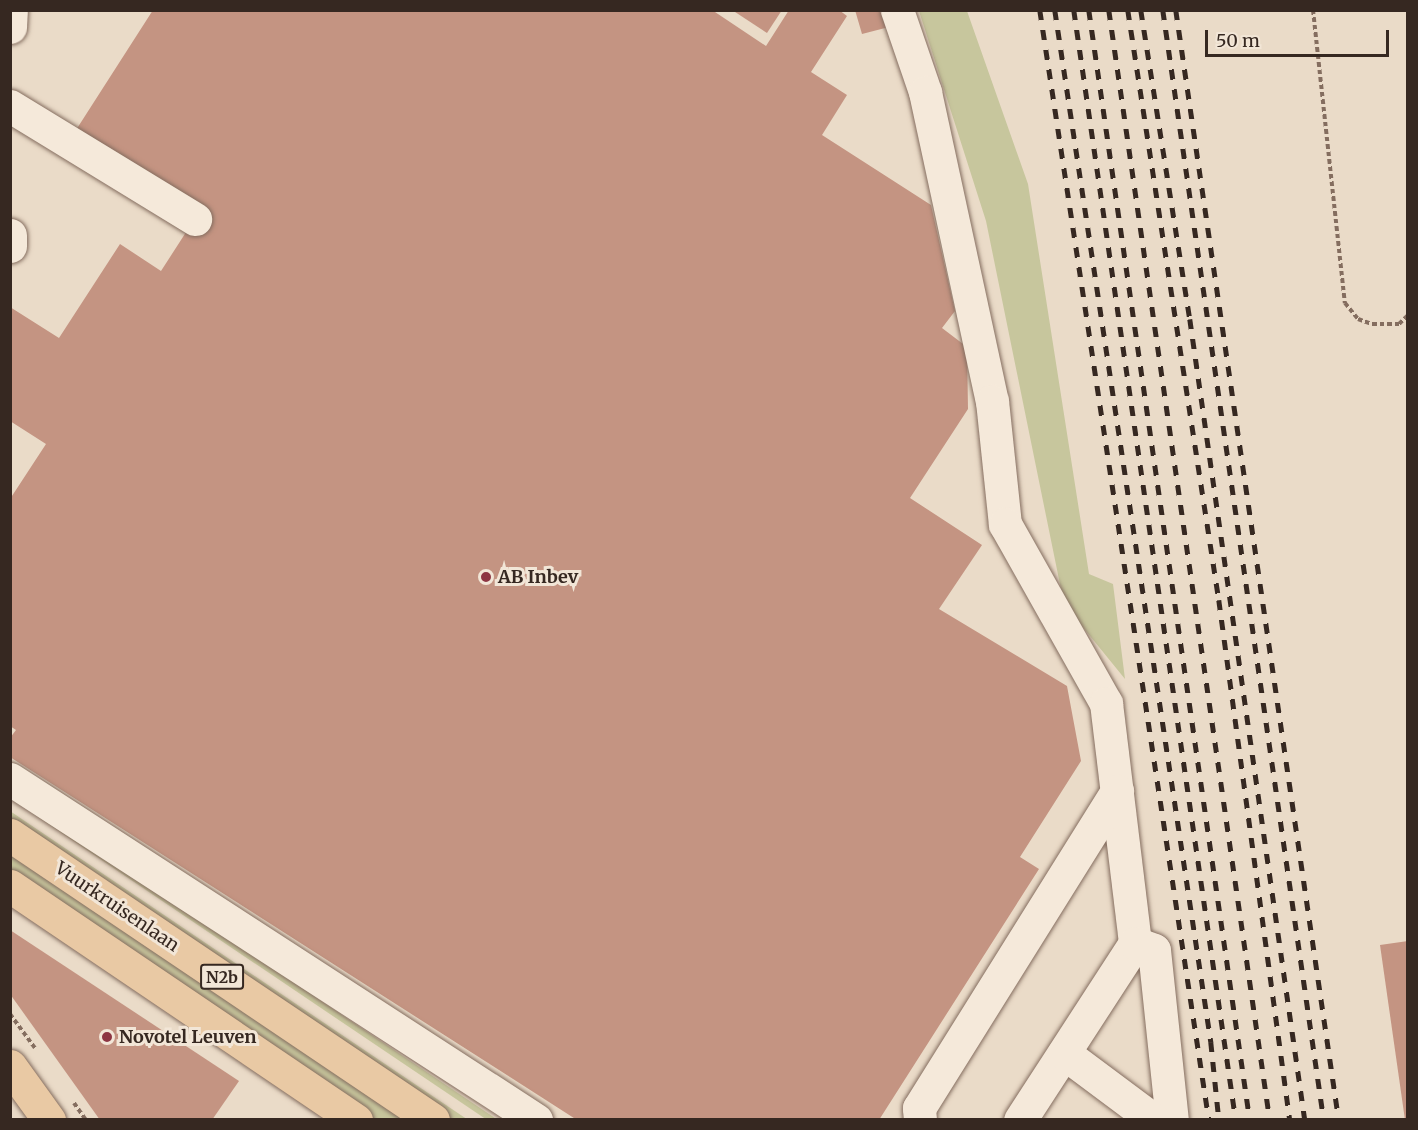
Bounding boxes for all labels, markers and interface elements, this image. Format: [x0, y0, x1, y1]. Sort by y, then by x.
scale bar [1208, 18, 1392, 56]
text: 50 m [1216, 29, 1260, 52]
place label: AB Inbev [498, 566, 578, 588]
marker: AB Inbev [479, 570, 493, 584]
street label: Vuurkruisenlaan [51, 857, 183, 957]
road number: N2b [200, 964, 244, 990]
place label: Novotel Leuven [119, 1026, 256, 1048]
marker: Novotel Leuven [100, 1030, 114, 1044]

